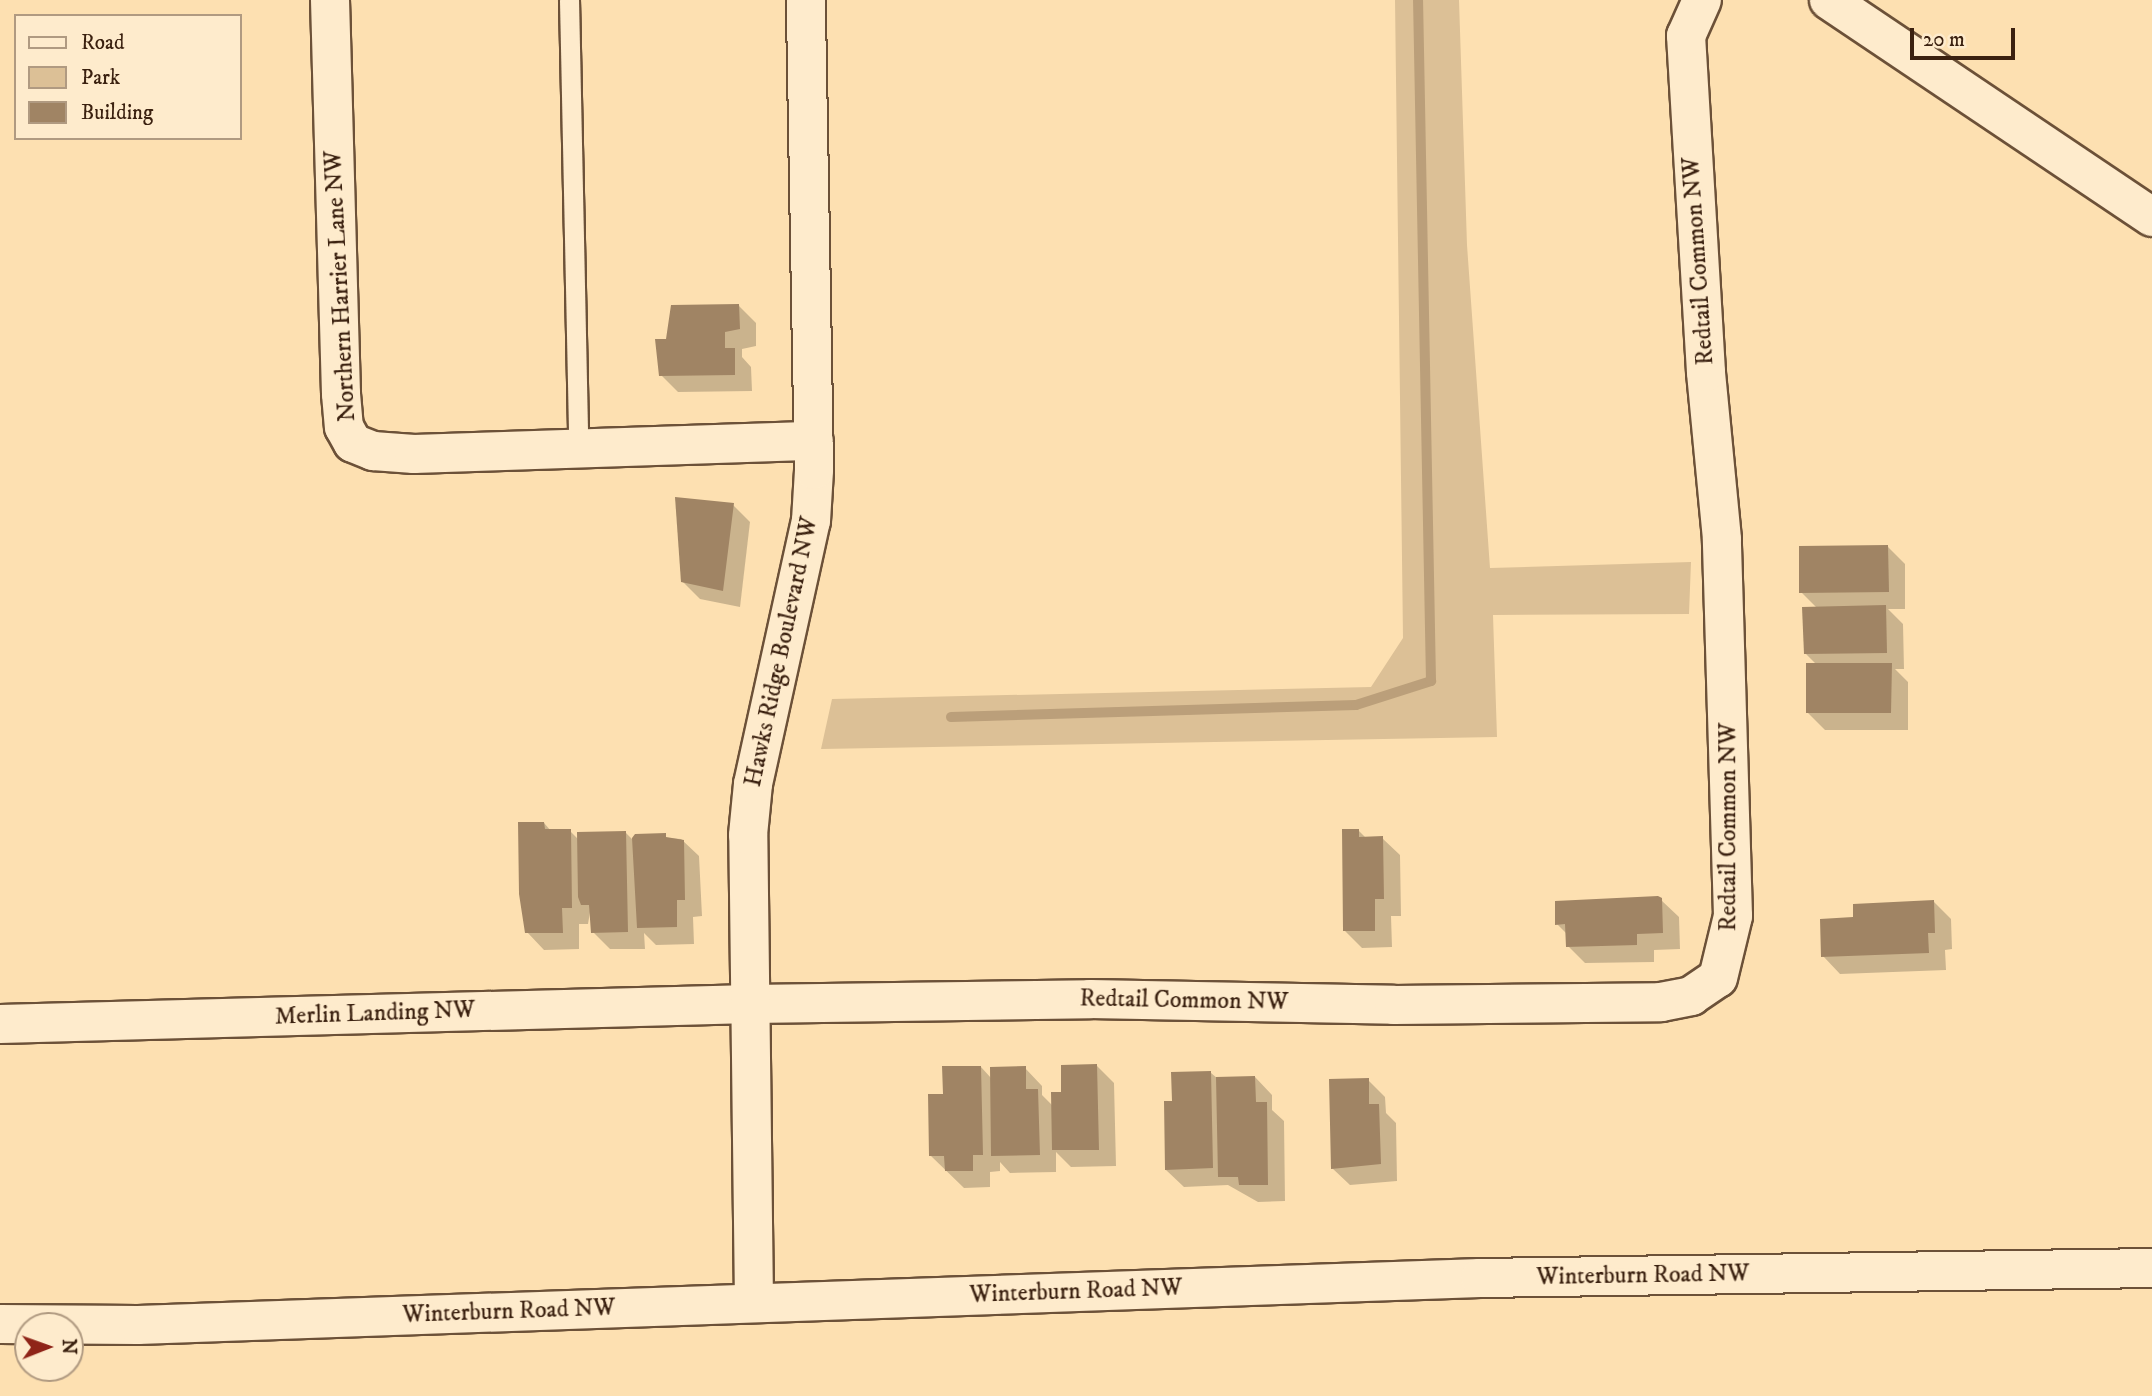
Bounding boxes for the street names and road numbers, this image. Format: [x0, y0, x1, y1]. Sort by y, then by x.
street label: Northern Harrier Lane NW [320, 150, 362, 422]
street label: Redtail Common NW [1677, 156, 1721, 366]
street label: Hawks Ridge Boulevard NW [739, 514, 825, 790]
street label: Redtail Common NW [1715, 723, 1743, 931]
street label: Redtail Common NW [1079, 985, 1289, 1017]
street label: Merlin Landing NW [274, 996, 476, 1032]
street label: Winterburn Road NW [1536, 1260, 1750, 1292]
street label: Winterburn Road NW [969, 1274, 1183, 1310]
street label: Winterburn Road NW [402, 1294, 616, 1330]

